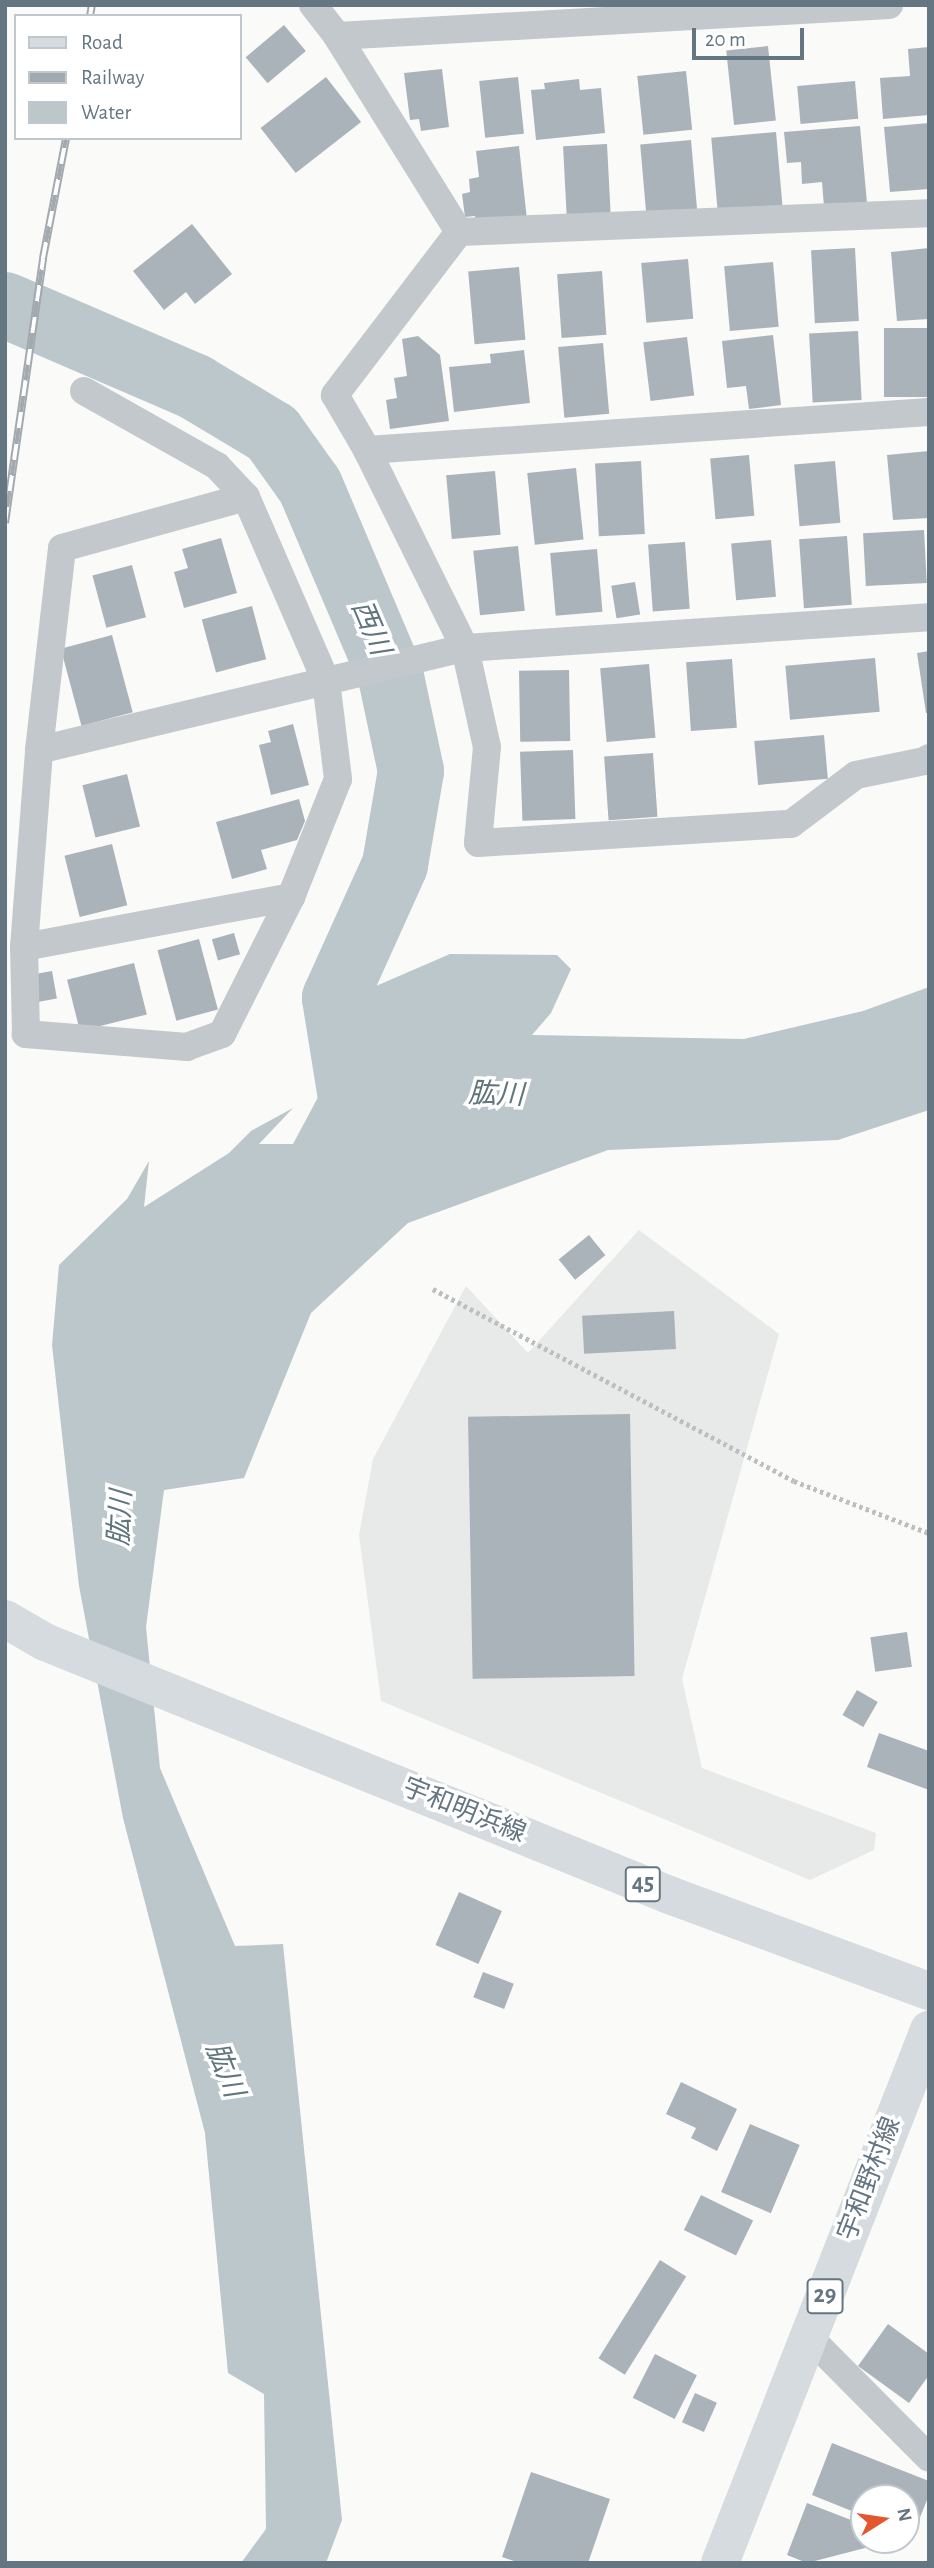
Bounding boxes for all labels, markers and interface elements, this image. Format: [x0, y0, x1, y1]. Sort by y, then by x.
legend [14, 14, 242, 140]
scale bar [696, 14, 808, 58]
text: 20 m [705, 29, 746, 50]
text: Road [81, 32, 123, 53]
text: Railway [81, 67, 144, 88]
text: Water [81, 102, 131, 123]
water label: 西川 [344, 596, 396, 660]
water label: 肱川 [467, 1077, 525, 1113]
water label: 肱川 [103, 1489, 139, 1547]
street label: 宇和明浜線 [398, 1772, 530, 1850]
road number: 45 [624, 1864, 662, 1905]
water label: 肱川 [198, 2038, 250, 2102]
street label: 宇和野村線 [832, 2113, 908, 2245]
road number: 29 [806, 2276, 844, 2316]
north arrow [850, 2484, 920, 2554]
text: N [893, 2507, 915, 2523]

